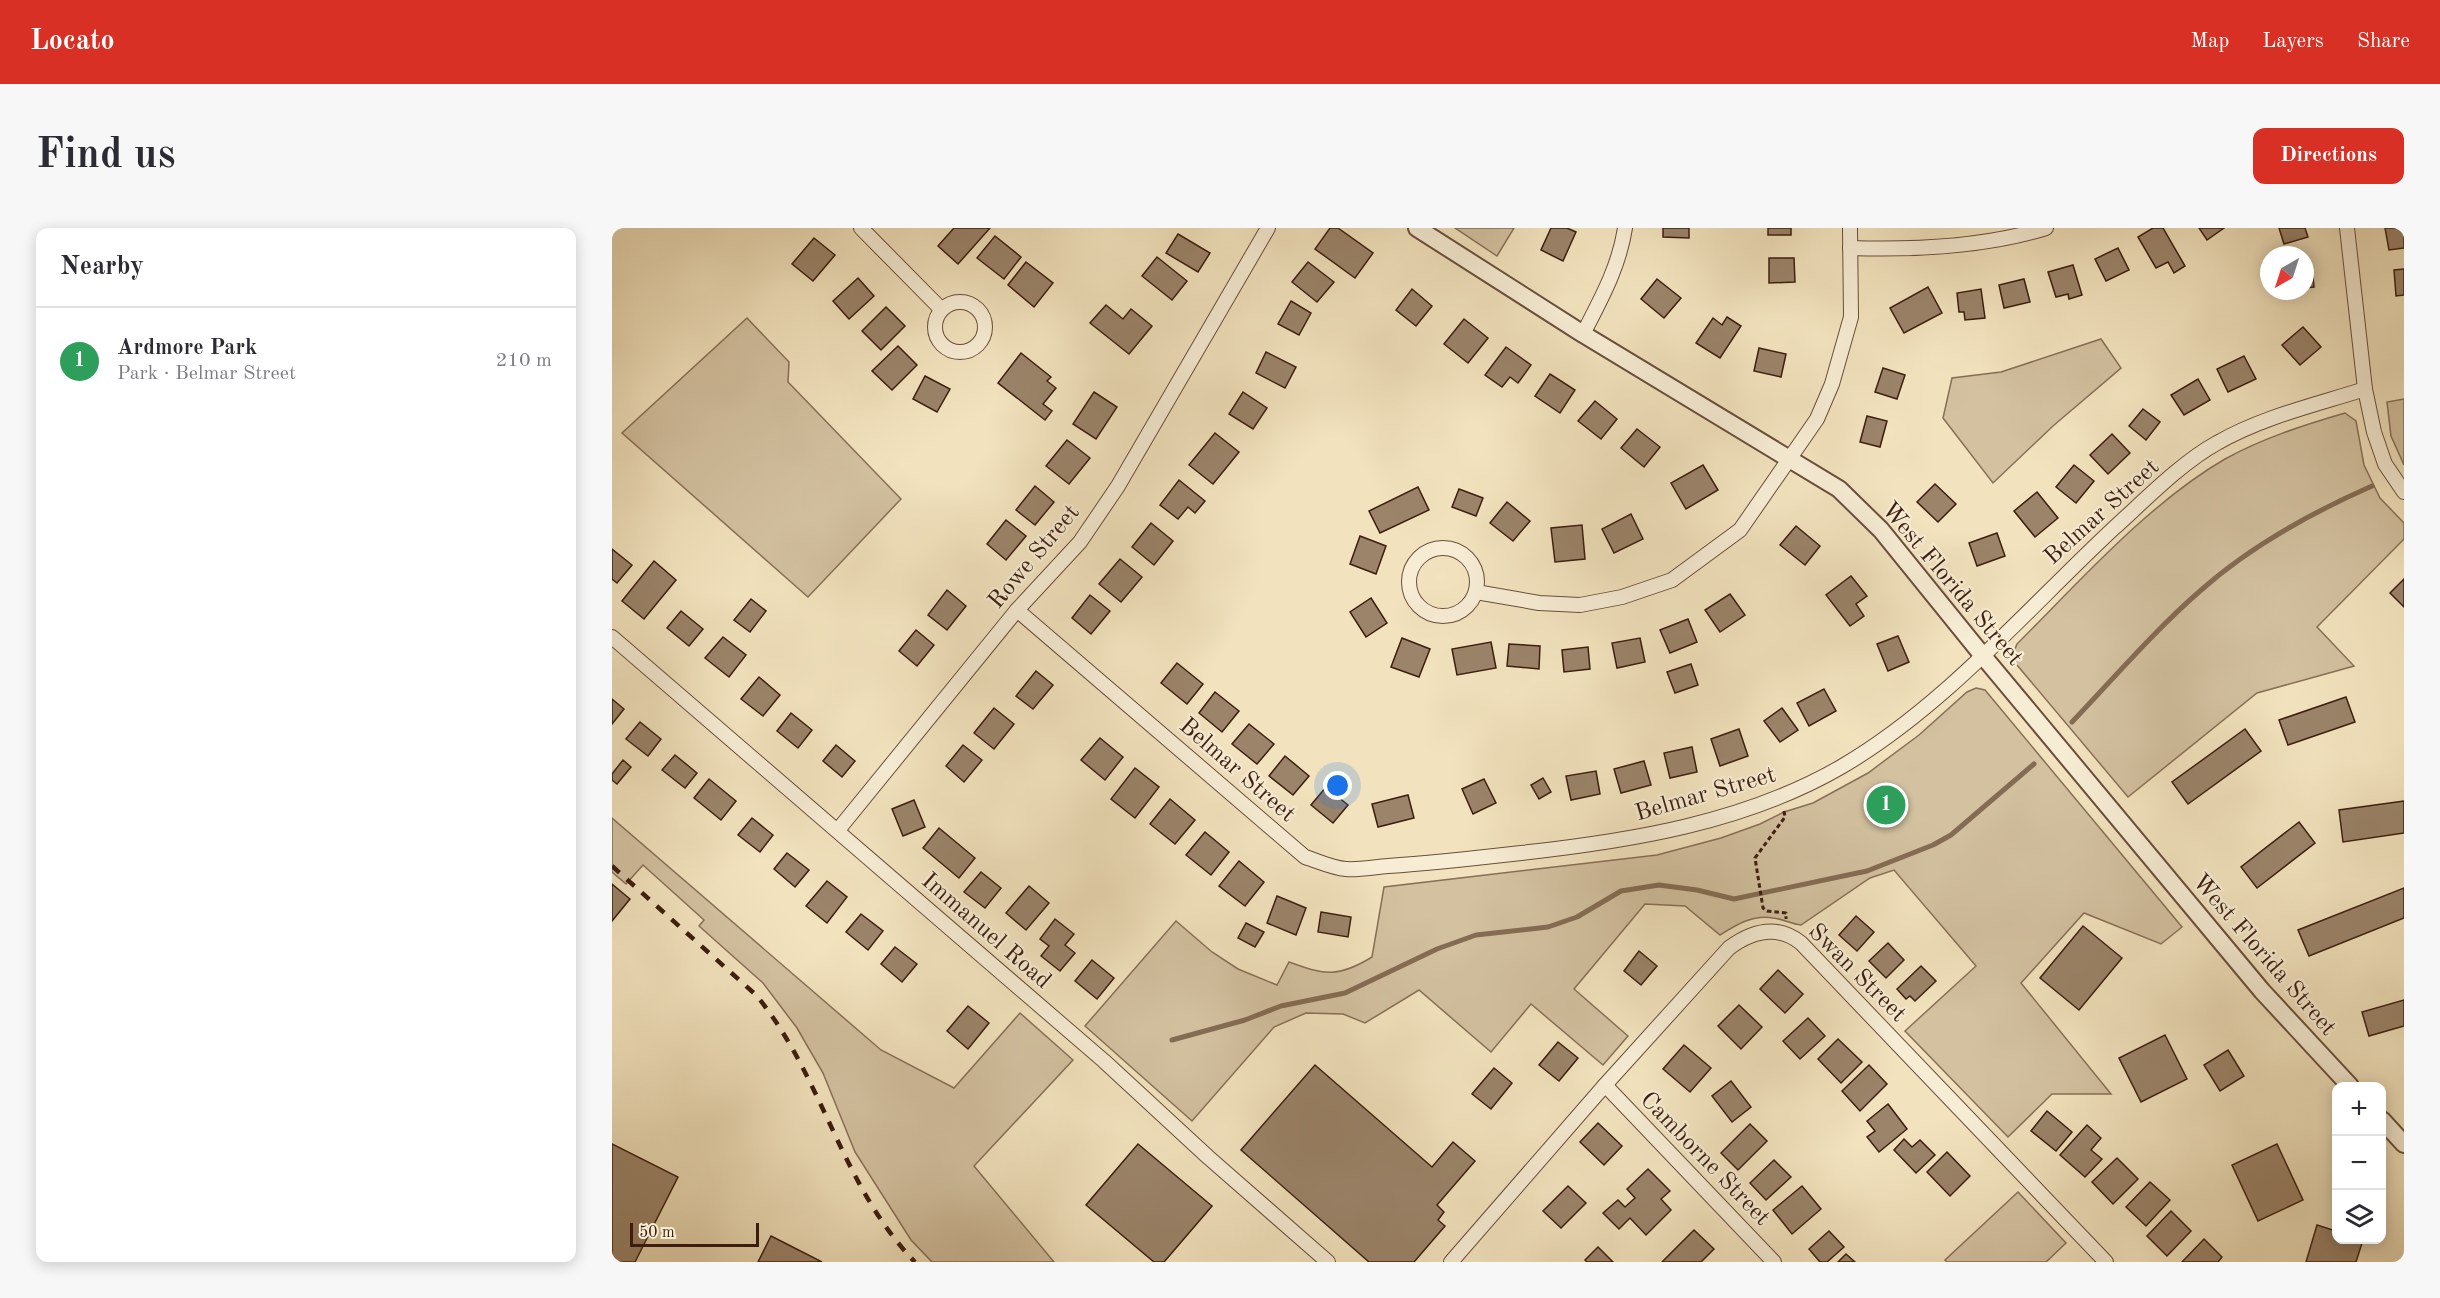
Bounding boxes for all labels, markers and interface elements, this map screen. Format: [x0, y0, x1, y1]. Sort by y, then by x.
text: Locato [30, 28, 115, 56]
text: Map [2190, 31, 2229, 52]
text: Layers [2262, 31, 2324, 52]
text: Share [2357, 31, 2410, 52]
button: Directions [2253, 128, 2404, 184]
text: Find us [36, 135, 175, 177]
north arrow [2260, 246, 2314, 300]
text: Nearby [60, 254, 144, 280]
text: Ardmore Park [117, 337, 257, 359]
text: 1 [74, 351, 85, 371]
text: 210 m [496, 351, 552, 371]
text: Park · Belmar Street [117, 364, 296, 384]
street label: Belmar Street [2040, 455, 2164, 570]
street label: West Florida Street [1876, 498, 2027, 671]
street label: Rowe Street [984, 501, 1085, 614]
street label: Belmar Street [1174, 714, 1299, 827]
street label: Belmar Street [1632, 763, 1779, 826]
your location [1323, 771, 1352, 800]
pin: 1 [1866, 782, 1906, 828]
street label: Immanuel Road [916, 869, 1055, 994]
street label: West Florida Street [2187, 870, 2340, 1041]
street label: Swan Street [1803, 920, 1910, 1027]
map controls [2332, 1082, 2386, 1244]
button: + [2332, 1082, 2386, 1136]
street label: Camborne Street [1635, 1088, 1774, 1231]
button: − [2332, 1136, 2386, 1190]
button: layers [2332, 1190, 2386, 1244]
scale bar [630, 1220, 759, 1248]
text: 50 m [639, 1225, 675, 1241]

